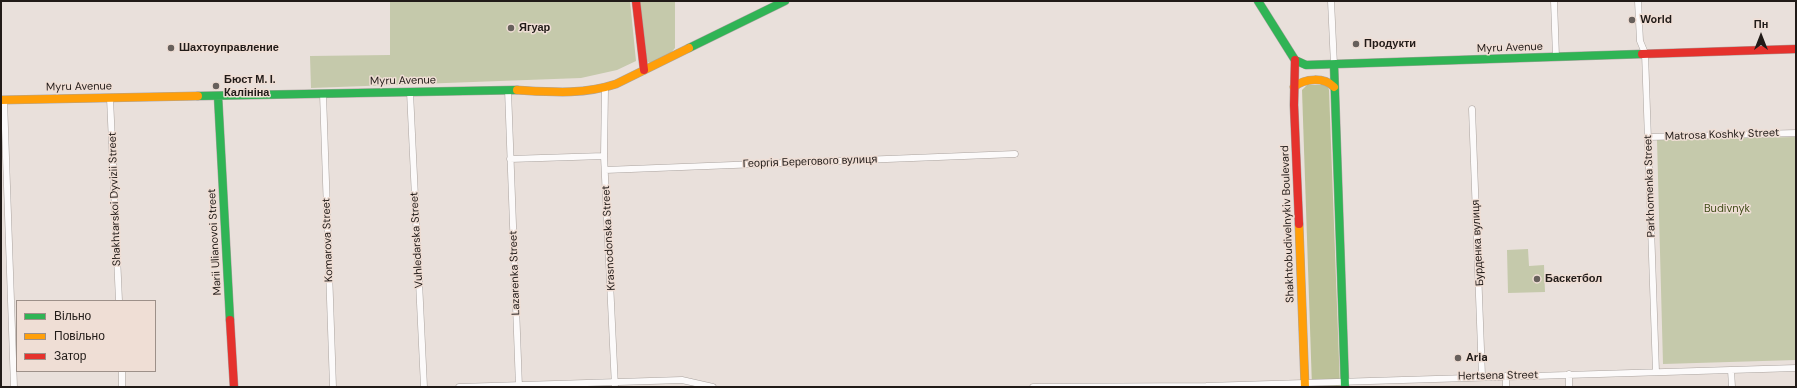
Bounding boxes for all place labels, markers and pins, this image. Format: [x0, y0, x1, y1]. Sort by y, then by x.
place label: World [1640, 13, 1672, 27]
marker: World [1627, 15, 1637, 25]
place label: Ягуар [519, 21, 550, 35]
marker: Ягуар [506, 23, 516, 33]
place label: Продукти [1364, 37, 1416, 51]
marker: Продукти [1351, 39, 1361, 49]
place label: Шахтоуправление [179, 41, 279, 55]
marker: Шахтоуправление [166, 43, 176, 53]
place label: Бюст М. І. Калініна [224, 73, 276, 99]
marker: Бюст М. І. Калініна [211, 81, 221, 91]
place label: Баскетбол [1545, 272, 1602, 286]
marker: Баскетбол [1532, 274, 1542, 284]
place label: Aria [1466, 351, 1488, 365]
marker: Aria [1453, 353, 1463, 363]

